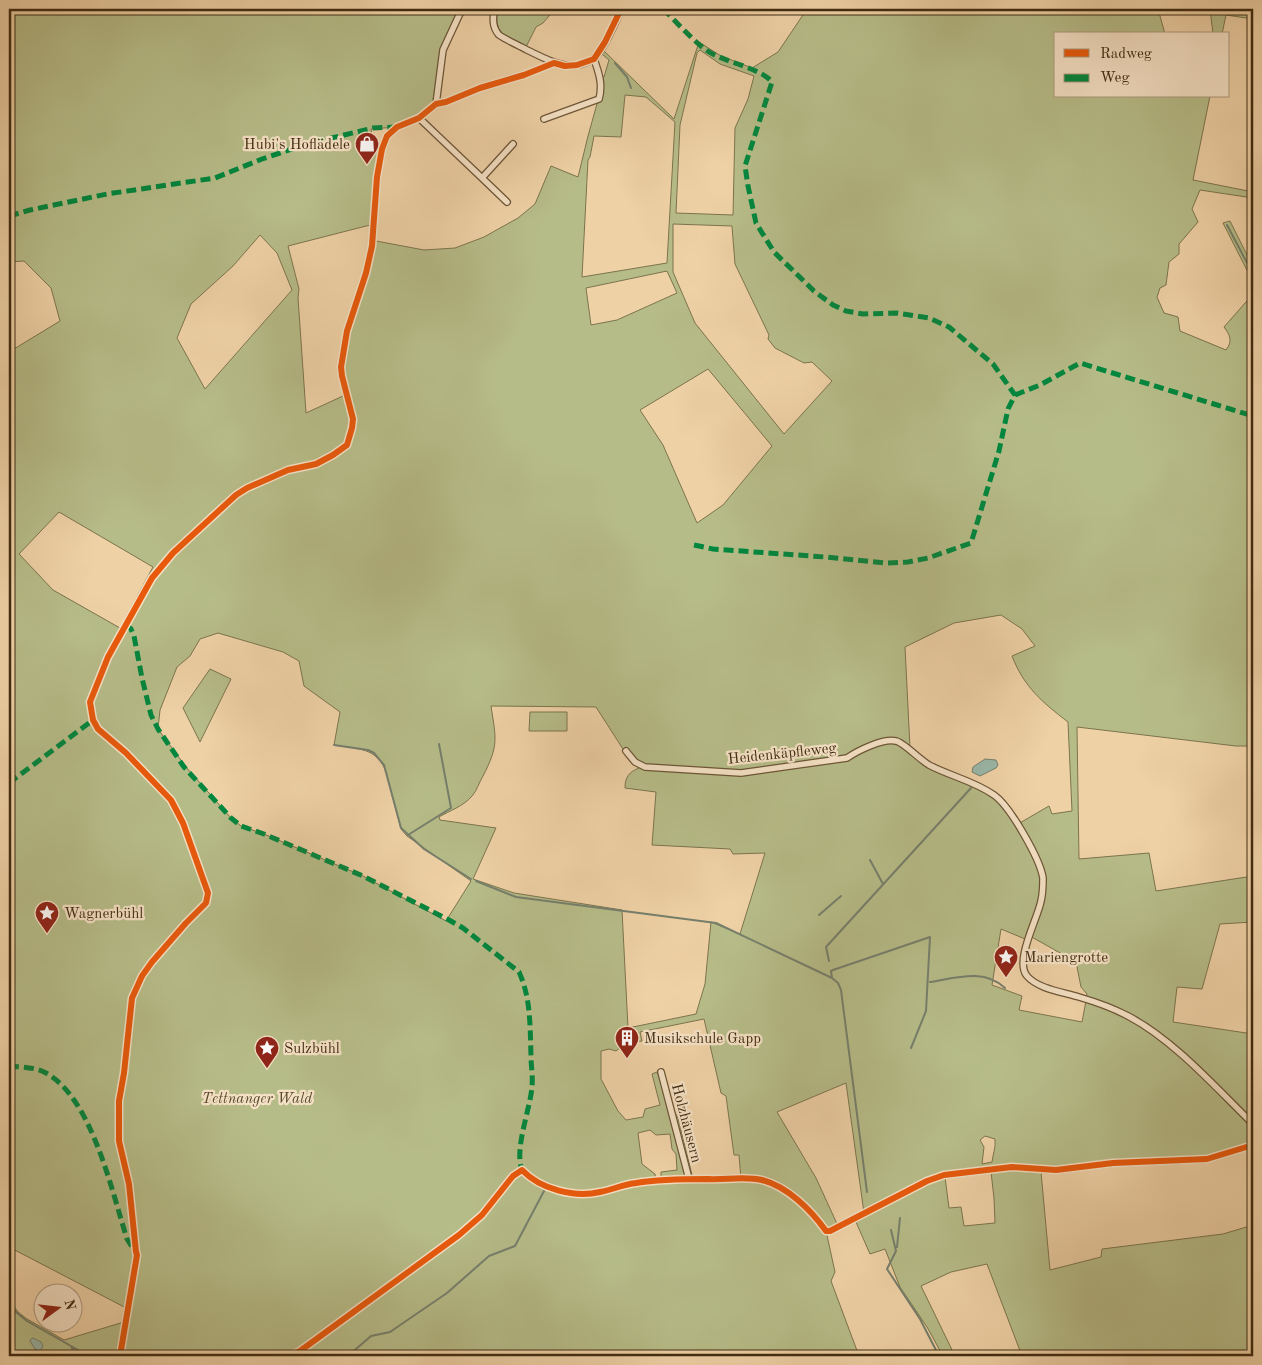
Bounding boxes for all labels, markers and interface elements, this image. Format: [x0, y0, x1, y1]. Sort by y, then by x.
legend [1054, 32, 1230, 98]
text: Radweg [1100, 47, 1152, 62]
text: Weg [1100, 71, 1130, 86]
shop icon: Hubi's Hoflädele [354, 131, 380, 165]
place label: Hubi's Hoflädele [244, 138, 350, 153]
street label: Heidenkäpfleweg [727, 741, 837, 768]
place icon: Wagnerbühl [34, 900, 60, 934]
place label: Wagnerbühl [64, 907, 143, 922]
place icon: Mariengrotte [993, 944, 1019, 978]
place label: Mariengrotte [1024, 951, 1108, 966]
building icon: Musikschule Gapp [614, 1025, 640, 1059]
place label: Musikschule Gapp [644, 1032, 761, 1047]
place icon: Sulzbühl [254, 1035, 280, 1069]
place label: Sulzbühl [284, 1042, 340, 1057]
street label: Holzhäusern [668, 1082, 703, 1165]
park label: Tettnanger Wald [202, 1092, 313, 1107]
north arrow [32, 1282, 82, 1332]
text: N [61, 1298, 78, 1312]

